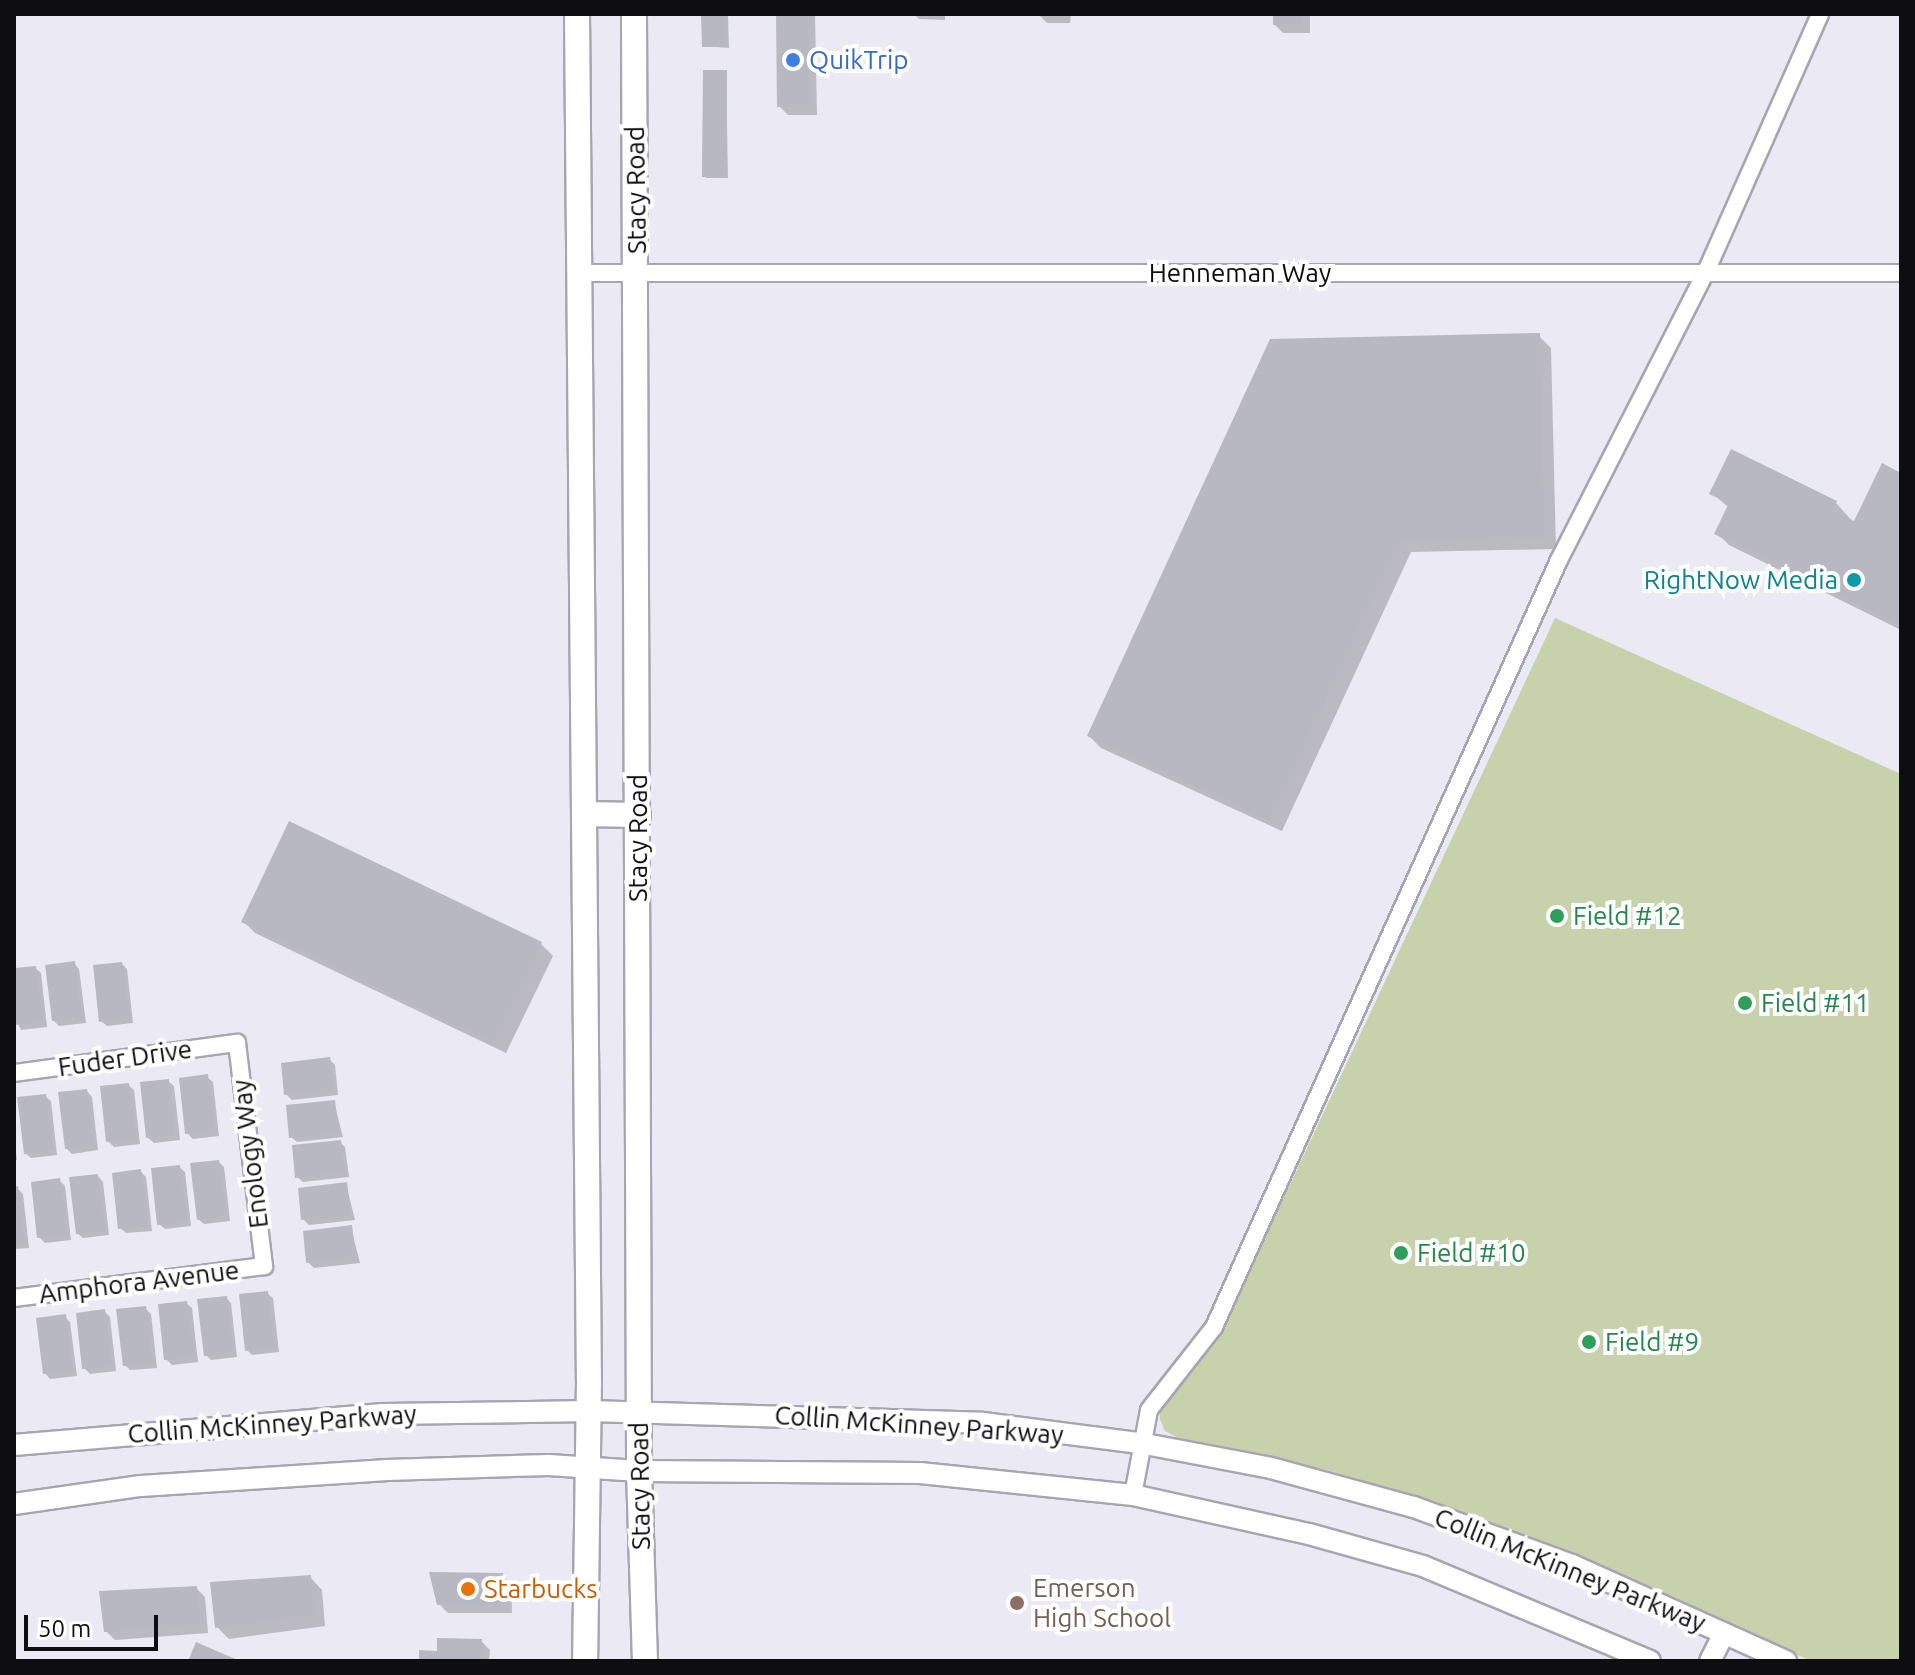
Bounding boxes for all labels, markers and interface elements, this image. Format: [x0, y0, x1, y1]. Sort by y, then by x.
place label: QuikTrip [809, 44, 908, 76]
marker: QuikTrip [784, 51, 802, 69]
street label: Stacy Road [619, 126, 653, 254]
street label: Henneman Way [1149, 257, 1331, 289]
place label: RightNow Media [1644, 564, 1838, 596]
marker: RightNow Media [1845, 571, 1863, 589]
street label: Stacy Road [622, 774, 654, 902]
place label: Field #12 [1573, 900, 1682, 932]
marker: Field #12 [1548, 907, 1566, 925]
place label: Field #11 [1761, 987, 1870, 1019]
marker: Field #11 [1736, 994, 1754, 1012]
street label: Fuder Drive [56, 1033, 194, 1083]
street label: Enology Way [225, 1078, 275, 1230]
place label: Field #10 [1417, 1237, 1526, 1269]
marker: Field #10 [1392, 1244, 1410, 1262]
street label: Amphora Avenue [37, 1254, 241, 1310]
place label: Field #9 [1605, 1326, 1699, 1358]
marker: Field #9 [1580, 1333, 1598, 1351]
street label: Collin McKinney Parkway [127, 1398, 417, 1450]
street label: Collin McKinney Parkway [774, 1399, 1064, 1451]
street label: Stacy Road [623, 1422, 657, 1550]
street label: Collin McKinney Parkway [1430, 1501, 1710, 1639]
place label: Emerson High School [1033, 1572, 1171, 1634]
place label: Starbucks [484, 1573, 598, 1605]
marker: Starbucks [459, 1580, 477, 1598]
marker: Emerson High School [1008, 1594, 1026, 1612]
scale bar [28, 1599, 162, 1649]
text: 50 m [38, 1615, 91, 1642]

